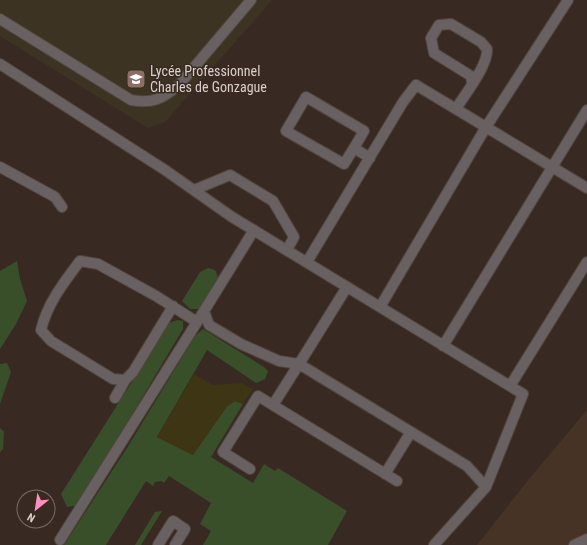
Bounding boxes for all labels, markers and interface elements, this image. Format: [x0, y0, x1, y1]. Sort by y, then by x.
place label: Lycée Professionnel Charles de Gonzague [150, 63, 267, 95]
school or university icon: Lycée Professionnel Charles de Gonzague [125, 68, 147, 90]
north arrow [16, 489, 56, 529]
text: N [25, 510, 37, 525]

